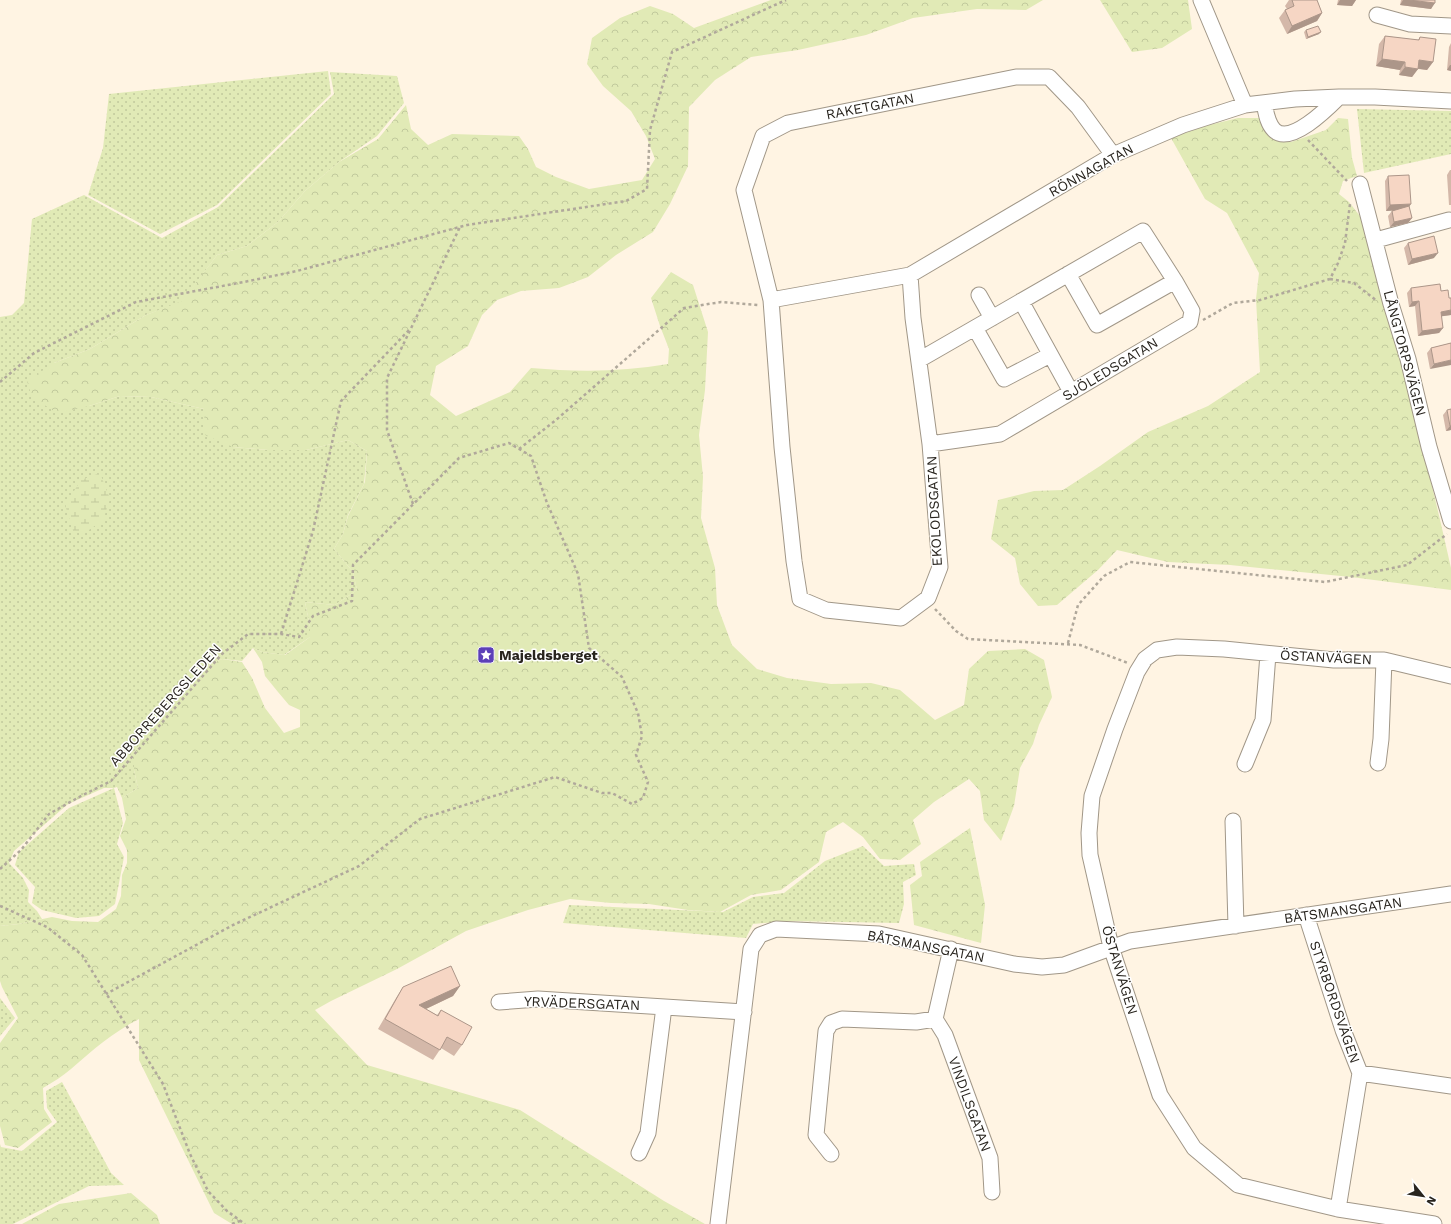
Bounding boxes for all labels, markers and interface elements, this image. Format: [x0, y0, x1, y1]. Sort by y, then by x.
street label: RAKETGATAN [824, 90, 916, 122]
street label: RÖNNAGATAN [1046, 140, 1136, 200]
street label: LÅNGTORPSVÄGEN [1380, 288, 1430, 418]
street label: SJÖLEDSGATAN [1059, 334, 1161, 404]
street label: EKOLODSGATAN [923, 455, 945, 567]
street label: ABBORREBERGSLEDEN [106, 641, 224, 769]
place icon: Majeldsberget [476, 645, 496, 665]
place label: Majeldsberget [499, 647, 598, 663]
street label: ÖSTANVÄGEN [1280, 647, 1372, 667]
street label: BÅTSMANSGATAN [1283, 894, 1403, 926]
street label: ÖSTANVÄGEN [1099, 924, 1141, 1016]
street label: BÅTSMANSGATAN [866, 927, 986, 965]
street label: STYRBORDSVÄGEN [1307, 939, 1363, 1065]
street label: YRVÄDERSGATAN [524, 993, 640, 1013]
street label: VINDILSGATAN [945, 1054, 995, 1154]
north arrow [1403, 1176, 1443, 1216]
text: N [1424, 1194, 1439, 1208]

